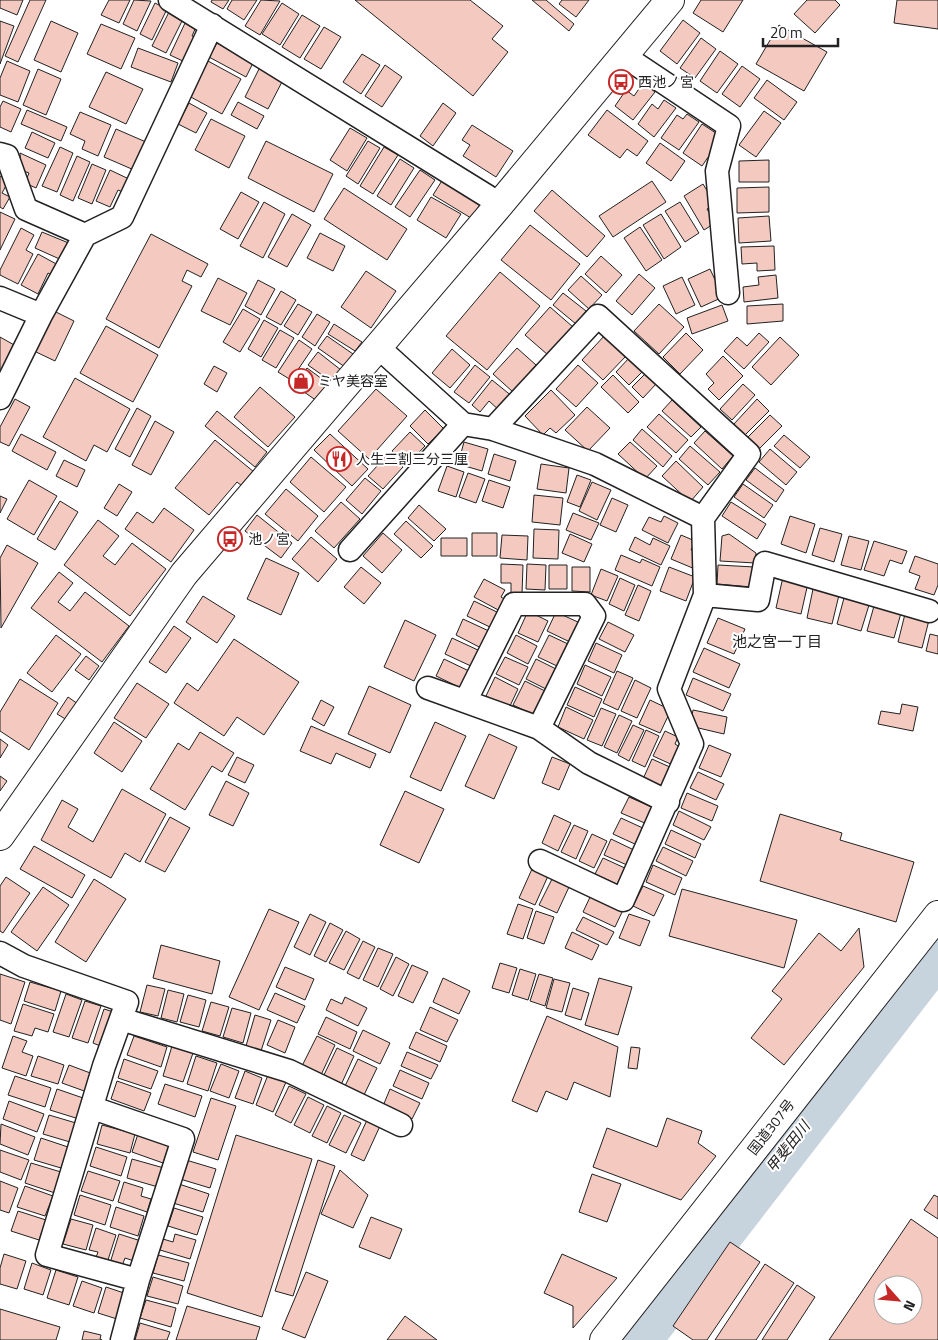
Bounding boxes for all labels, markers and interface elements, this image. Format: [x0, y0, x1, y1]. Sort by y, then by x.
scale bar [763, 15, 838, 47]
text: 20 m [770, 21, 803, 44]
bus stop icon: 西池ノ宮 [608, 69, 634, 95]
place label: 西池ノ宮 [638, 71, 694, 92]
shop icon: ミヤ美容室 [288, 368, 314, 394]
place label: ミヤ美容室 [318, 370, 388, 391]
restaurant icon: 人生三割三分三厘 [326, 446, 352, 472]
place label: 人生三割三分三厘 [356, 448, 468, 469]
bus stop icon: 池ノ宮 [217, 526, 243, 552]
place label: 池ノ宮 [248, 528, 290, 549]
district label: 池之宮一丁目 [732, 630, 822, 653]
street label: 国道307号 [742, 1094, 799, 1159]
water label: 甲斐田川 [760, 1114, 816, 1177]
north arrow [873, 1275, 923, 1325]
text: N [898, 1297, 922, 1315]

